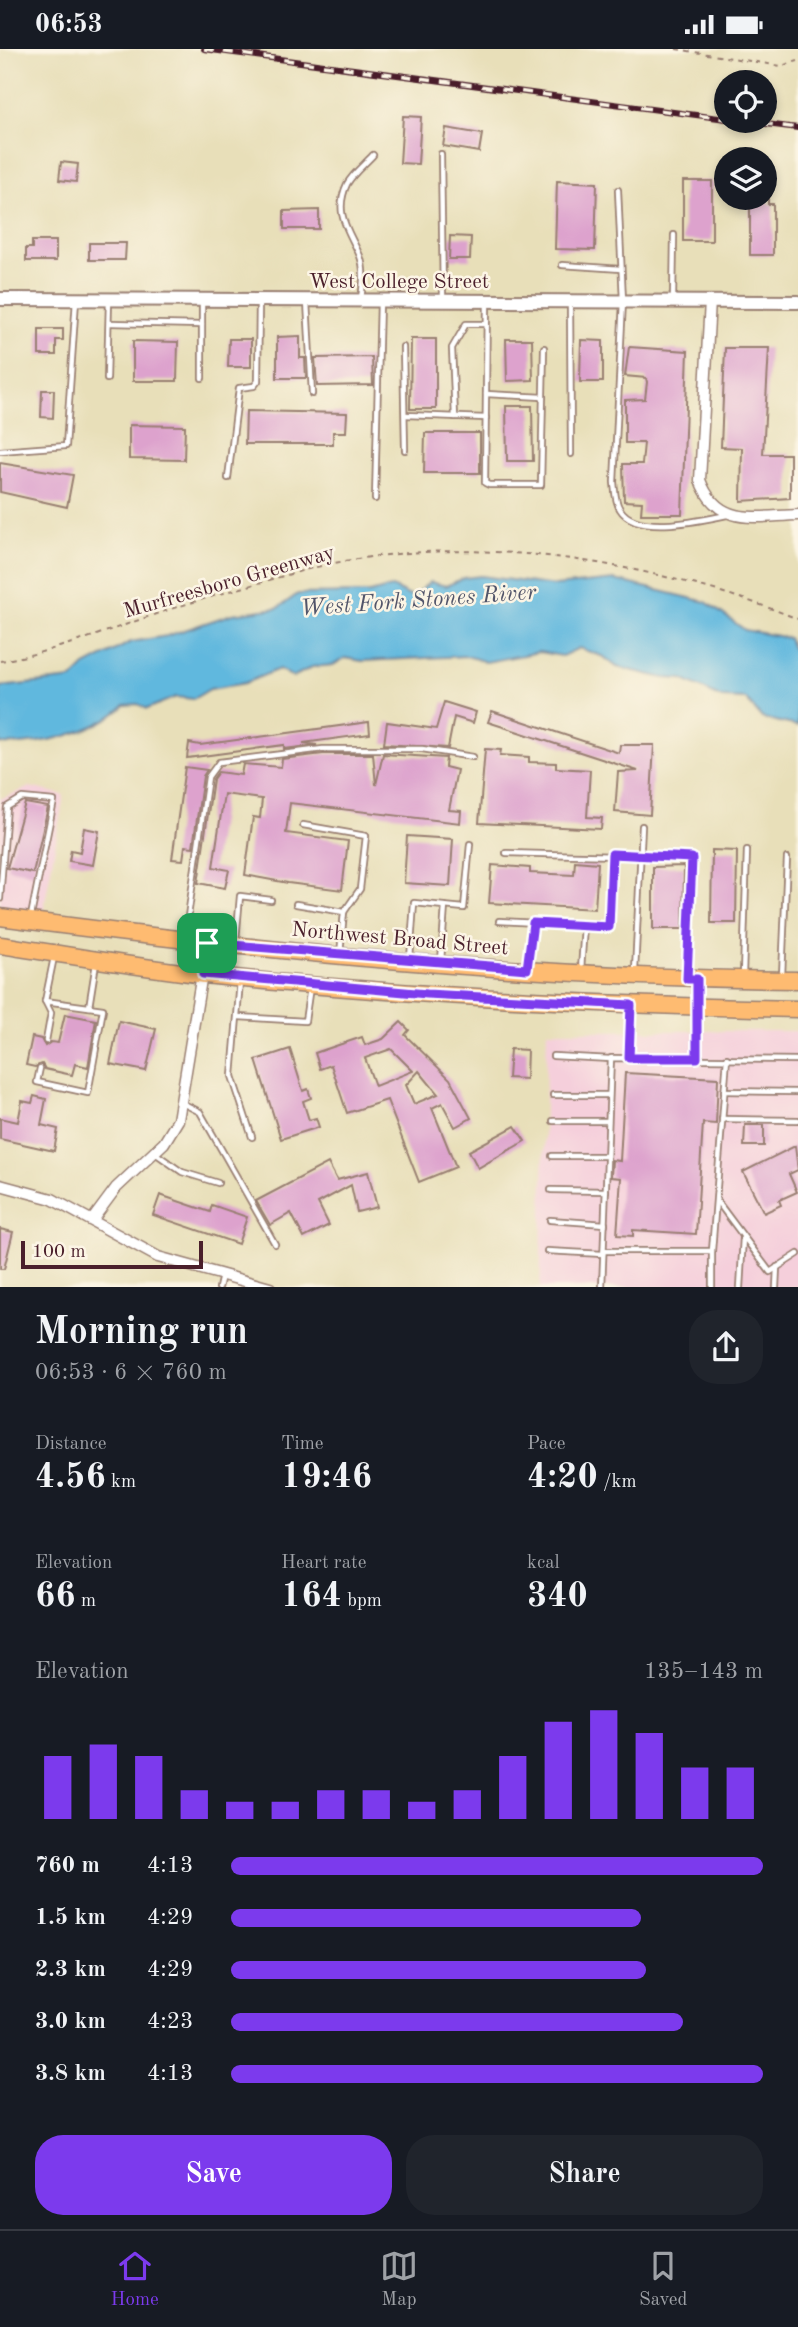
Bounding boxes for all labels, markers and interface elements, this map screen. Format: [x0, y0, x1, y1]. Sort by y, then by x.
text: 06:53 [35, 12, 103, 38]
map controls [714, 70, 777, 210]
button: locate [714, 70, 777, 133]
button: layers [714, 147, 777, 210]
street label: West College Street [309, 272, 489, 293]
street label: Murfreesboro Greenway [121, 542, 337, 623]
water label: West Fork Stones River [299, 581, 538, 620]
pin [177, 913, 237, 973]
street label: Northwest Broad Street [291, 920, 509, 959]
icon: arrive [188, 924, 226, 962]
scale bar [21, 1239, 203, 1270]
text: 100 m [32, 1243, 85, 1262]
button: share [689, 1310, 763, 1384]
text: Morning run [35, 1314, 248, 1352]
text: 06:53 · 6 × 760 m [35, 1361, 227, 1384]
text: Distance [35, 1435, 107, 1454]
text: Time [281, 1435, 324, 1454]
text: Pace [527, 1435, 566, 1454]
text: 4.56 [35, 1460, 106, 1495]
text: 19:46 [281, 1460, 372, 1495]
text: 4:20 [527, 1460, 598, 1495]
text: km [106, 1473, 136, 1492]
text: /km [598, 1473, 637, 1492]
text: Elevation [35, 1554, 112, 1573]
text: Heart rate [281, 1554, 366, 1573]
text: kcal [527, 1554, 560, 1573]
text: 66 [35, 1579, 76, 1614]
text: 164 [281, 1579, 342, 1614]
text: 340 [527, 1579, 588, 1614]
text: m [76, 1592, 96, 1611]
text: bpm [342, 1592, 382, 1611]
text: Elevation [35, 1660, 129, 1683]
text: 135–143 m [644, 1660, 763, 1683]
text: 760 m [35, 1854, 100, 1877]
text: 4:13 [147, 1854, 193, 1877]
text: 1.5 km [35, 1906, 106, 1929]
text: 4:29 [147, 1906, 193, 1929]
text: 2.3 km [35, 1958, 106, 1981]
text: 4:29 [147, 1958, 193, 1981]
text: 3.0 km [35, 2010, 106, 2033]
text: 4:23 [147, 2010, 193, 2033]
text: 3.8 km [35, 2062, 106, 2085]
text: 4:13 [147, 2062, 193, 2085]
button: Save [35, 2135, 392, 2215]
button: Share [406, 2135, 763, 2215]
tab: Home [111, 2247, 159, 2312]
tab: Map [380, 2247, 418, 2312]
tab: Saved [639, 2247, 687, 2312]

